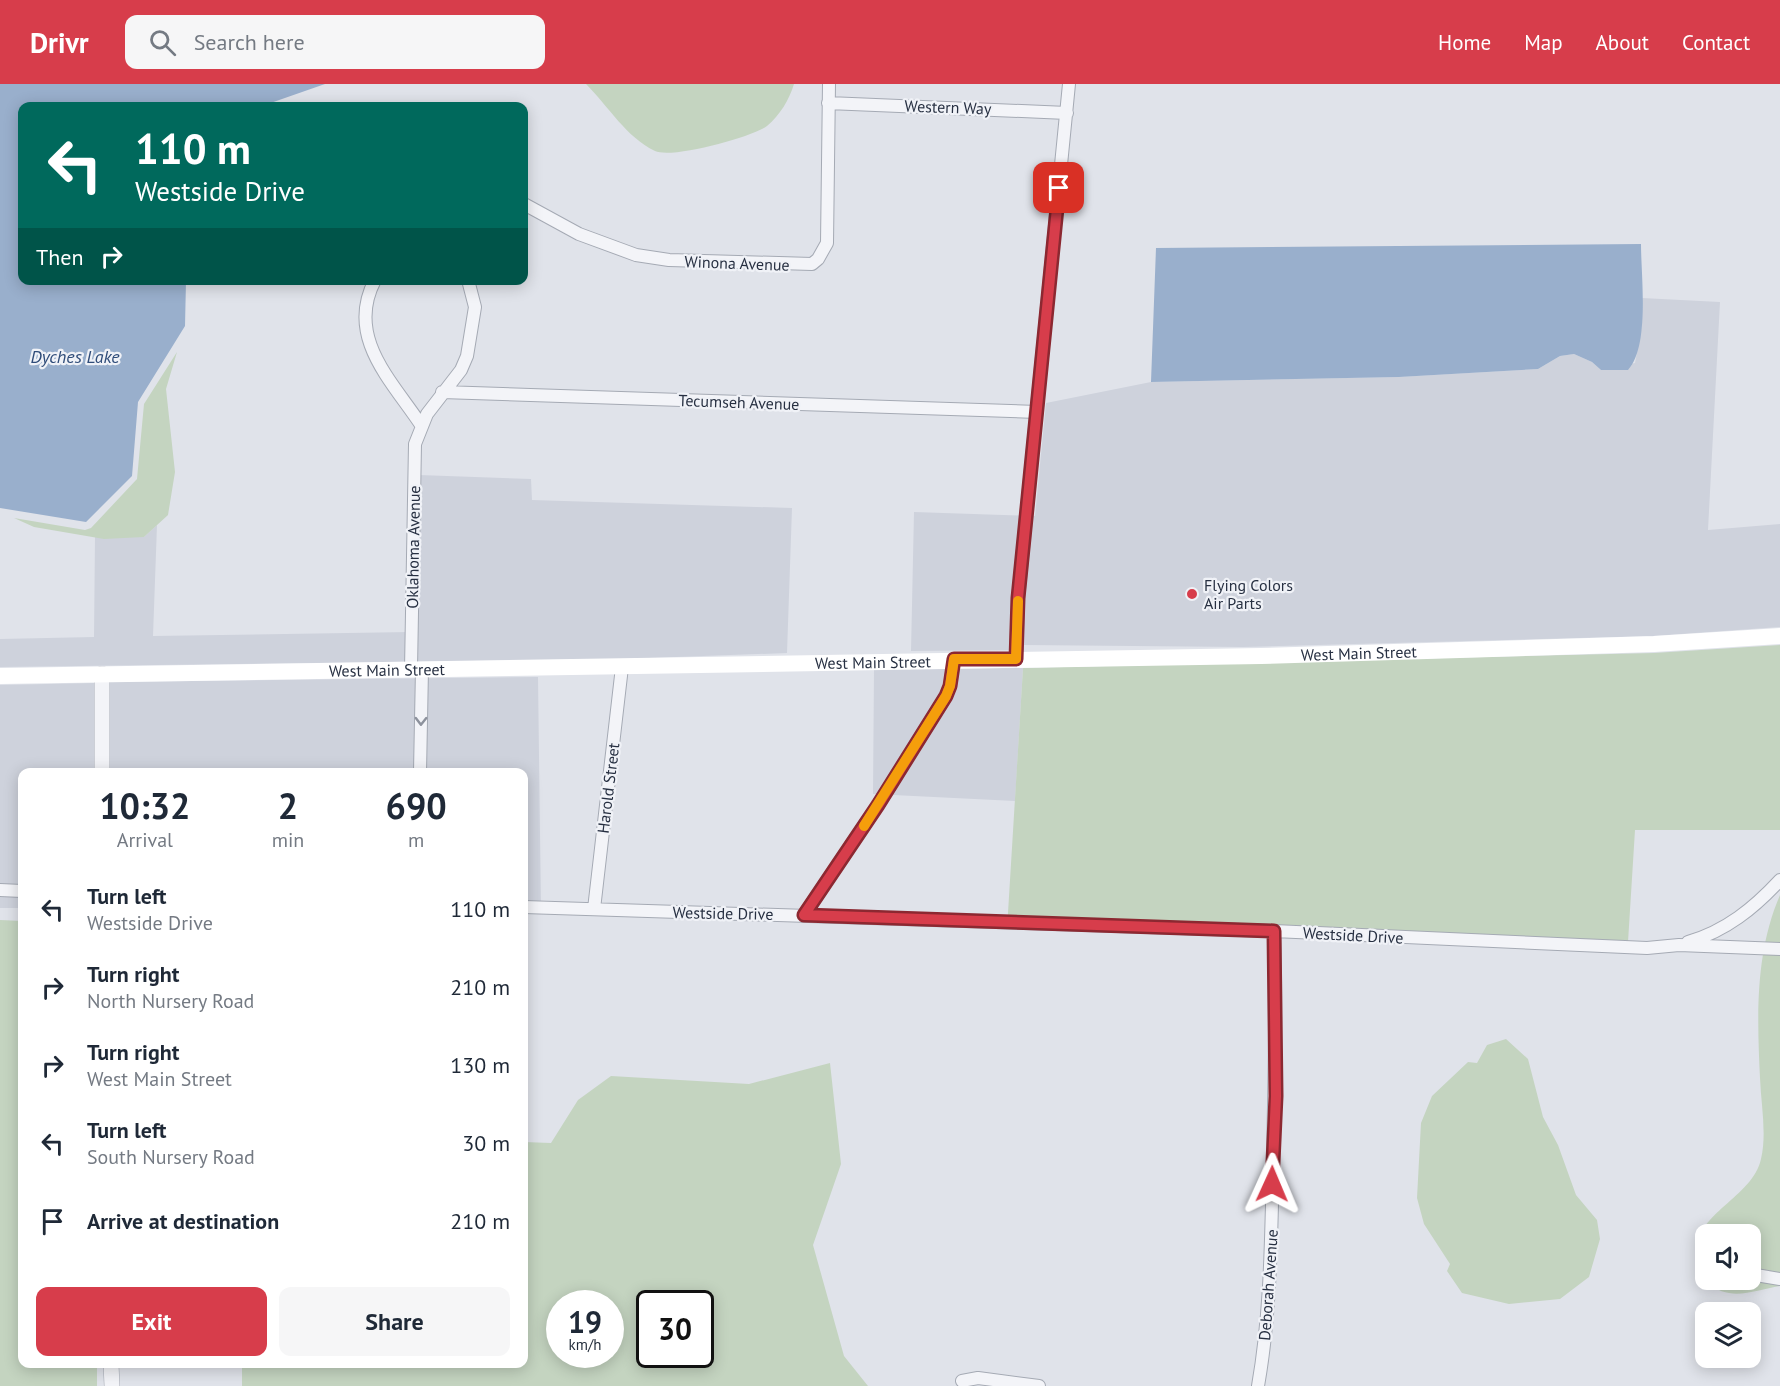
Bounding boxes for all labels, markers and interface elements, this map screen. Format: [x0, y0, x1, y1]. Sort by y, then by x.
search box [125, 15, 545, 69]
text: Drivr [30, 24, 89, 61]
icon: search [146, 26, 179, 59]
text: Search here [194, 28, 305, 56]
text: Home [1438, 29, 1491, 56]
text: Map [1524, 29, 1563, 56]
text: About [1596, 29, 1649, 56]
text: Contact [1682, 29, 1750, 56]
street label: Western Way [904, 95, 992, 119]
text: 110 m [135, 121, 251, 176]
icon: left [36, 126, 114, 204]
pin [1033, 162, 1084, 213]
icon: arrive [1042, 171, 1075, 204]
text: Westside Drive [135, 174, 305, 208]
icon: right [95, 240, 128, 273]
text: Then [36, 243, 83, 271]
street label: Winona Avenue [684, 251, 790, 275]
water label: Dyches Lake [30, 345, 120, 368]
street label: Tecumseh Avenue [678, 390, 800, 414]
street label: Oklahoma Avenue [402, 485, 424, 609]
place label: Flying Colors Air Parts [1204, 575, 1293, 613]
marker: Flying Colors Air Parts [1185, 587, 1199, 601]
street label: West Main Street [1300, 641, 1418, 665]
street label: West Main Street [815, 651, 932, 673]
street label: West Main Street [329, 659, 446, 681]
one-way arrow [415, 716, 427, 725]
street label: Harold Street [593, 741, 624, 834]
text: 10:32 [99, 782, 191, 829]
text: 2 [278, 782, 298, 829]
text: 690 [386, 782, 447, 829]
text: Arrival [117, 827, 173, 853]
text: min [272, 827, 304, 853]
text: m [408, 827, 424, 853]
text: Turn left [87, 882, 167, 910]
icon: left [36, 893, 69, 926]
text: 110 m [450, 895, 510, 923]
street label: Westside Drive [672, 902, 774, 924]
text: Westside Drive [87, 910, 213, 936]
street label: Westside Drive [1302, 922, 1404, 948]
text: Turn right [87, 960, 179, 988]
icon: right [36, 971, 69, 1004]
text: 210 m [450, 973, 510, 1001]
text: North Nursery Road [87, 988, 254, 1014]
text: Turn right [87, 1038, 179, 1066]
icon: right [36, 1049, 69, 1082]
text: 130 m [450, 1051, 510, 1079]
text: West Main Street [87, 1066, 232, 1092]
text: Turn left [87, 1116, 167, 1144]
icon: left [36, 1127, 69, 1160]
text: 30 m [462, 1129, 510, 1157]
text: South Nursery Road [87, 1144, 255, 1170]
position arrow [1240, 1152, 1304, 1216]
icon: arrive [36, 1205, 69, 1238]
text: Arrive at destination [87, 1207, 279, 1235]
text: 210 m [450, 1207, 510, 1235]
map controls [1695, 1224, 1761, 1368]
button: sound [1695, 1224, 1761, 1290]
street label: Deborah Avenue [1254, 1229, 1282, 1341]
button: Exit [36, 1287, 267, 1356]
button: Share [279, 1287, 510, 1356]
speed limit sign: 30 [636, 1290, 714, 1368]
text: 19 [568, 1302, 602, 1341]
button: layers [1695, 1302, 1761, 1368]
text: km/h [569, 1335, 601, 1354]

